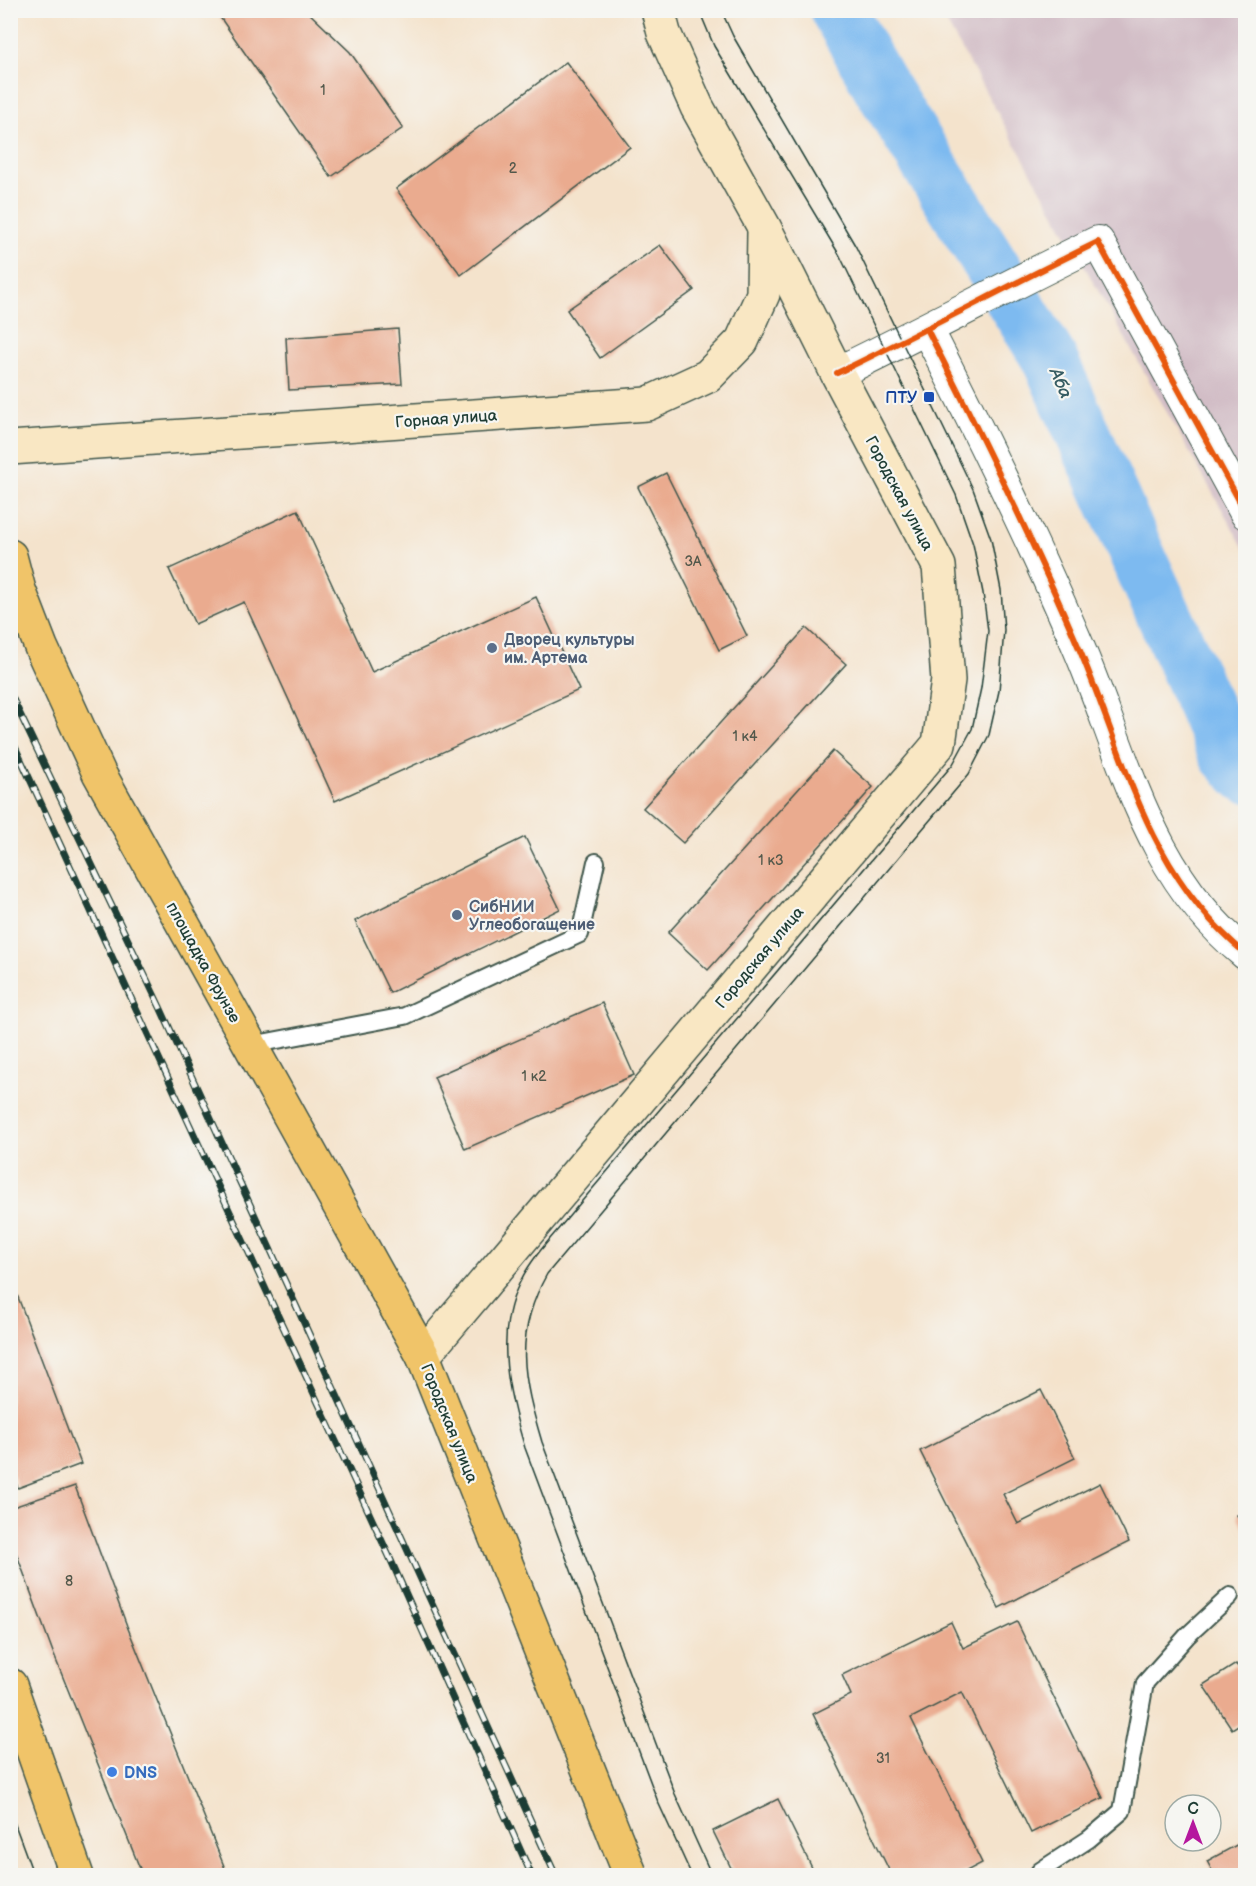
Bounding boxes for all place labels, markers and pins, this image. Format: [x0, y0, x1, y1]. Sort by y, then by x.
place label: ПТУ [885, 389, 917, 408]
marker: ПТУ [922, 390, 936, 404]
place label: Дворец культуры им. Артема [504, 631, 635, 668]
marker: Дворец культуры им. Артема [485, 641, 499, 655]
place label: СибНИИ Углеобогащение [469, 898, 595, 935]
marker: СибНИИ Углеобогащение [450, 908, 464, 922]
place label: DNS [124, 1764, 157, 1783]
marker: DNS [105, 1765, 119, 1779]

